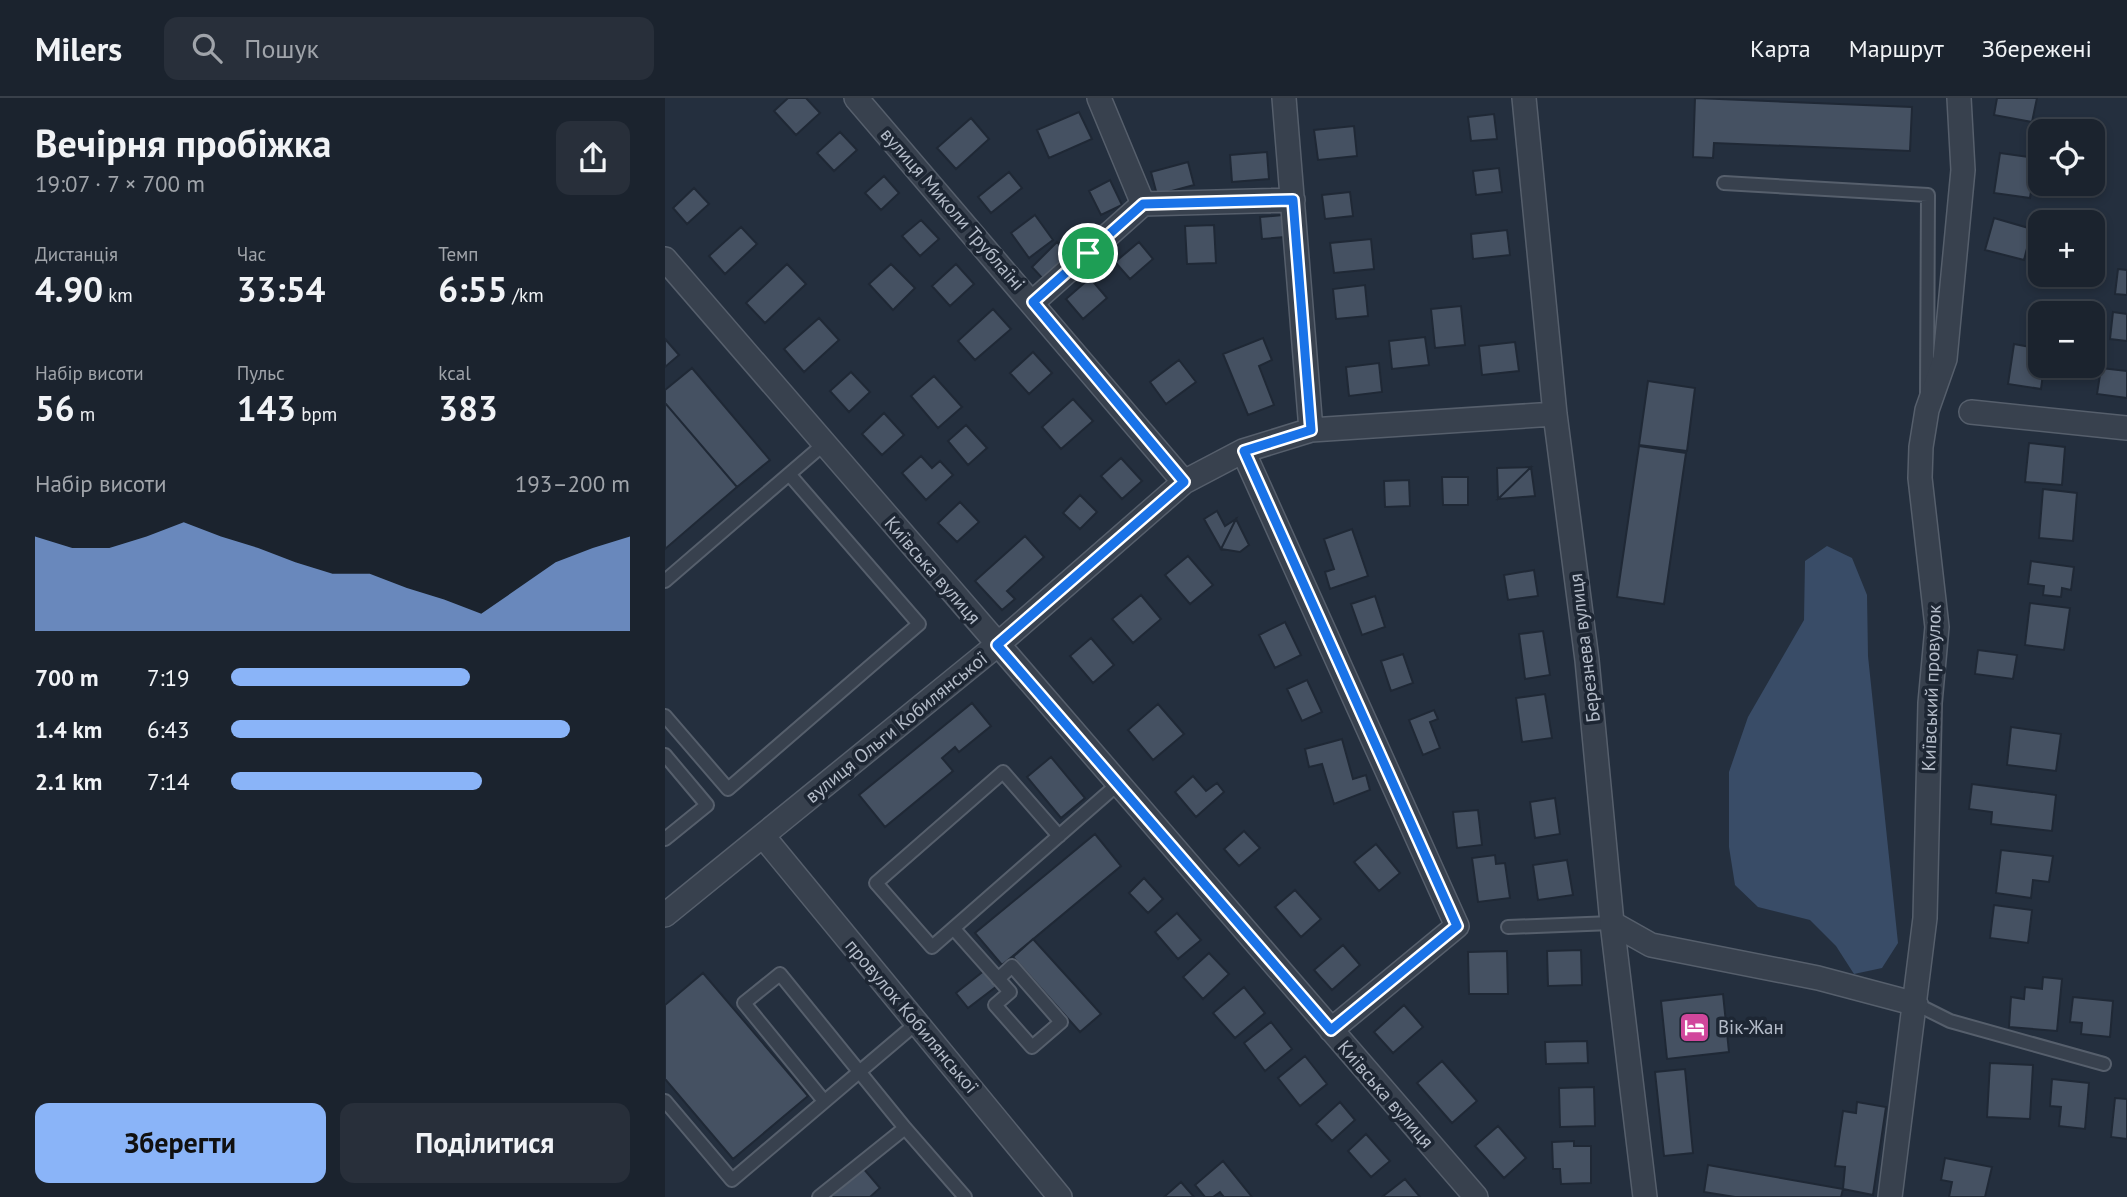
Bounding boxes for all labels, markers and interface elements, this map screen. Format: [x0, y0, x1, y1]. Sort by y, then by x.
search box [164, 17, 654, 80]
text: Milers [35, 27, 122, 70]
icon: search [188, 29, 226, 67]
text: Пошук [244, 32, 319, 65]
text: Карта [1750, 33, 1811, 64]
text: Маршрут [1849, 33, 1944, 64]
text: Збережені [1982, 33, 2092, 64]
text: Вечірня пробіжка [35, 118, 331, 167]
map controls [2028, 119, 2105, 378]
button: locate [2028, 119, 2105, 196]
button: share [556, 121, 630, 195]
street label: вулиця Миколи Трублаїні [876, 123, 1030, 295]
text: 19:07 · 7 × 700 m [35, 169, 205, 198]
button: + [2028, 210, 2105, 287]
pin [1058, 223, 1118, 283]
icon: arrive [1069, 234, 1107, 272]
text: Дистанція [35, 242, 118, 266]
text: Час [237, 242, 266, 266]
text: Темп [438, 242, 479, 266]
text: 4.90 [35, 266, 103, 312]
text: 33:54 [237, 266, 325, 312]
text: 6:55 [438, 266, 507, 312]
text: km [103, 283, 133, 307]
text: /km [507, 283, 544, 307]
button: − [2028, 301, 2105, 378]
text: Набір висоти [35, 361, 144, 385]
text: Пульс [237, 361, 285, 385]
text: kcal [438, 361, 471, 385]
text: 56 [35, 385, 75, 431]
text: 143 [237, 385, 296, 431]
text: 383 [438, 385, 498, 431]
text: m [75, 402, 95, 426]
text: bpm [296, 402, 337, 426]
text: Набір висоти [35, 469, 167, 498]
text: 193–200 m [515, 469, 630, 498]
street label: Київська вулиця [880, 511, 986, 629]
street label: Березнева вулиця [1563, 572, 1605, 724]
street label: Київський провулок [1916, 604, 1946, 772]
street label: вулиця Ольги Кобилянської [800, 646, 992, 808]
text: 700 m [35, 663, 98, 692]
text: 7:19 [147, 663, 190, 692]
text: 1.4 km [35, 715, 102, 744]
text: 6:43 [147, 715, 190, 744]
text: 2.1 km [35, 767, 102, 796]
text: 7:14 [147, 767, 190, 796]
street label: провулок Кобилянської [840, 934, 984, 1098]
hotel icon: Вік-Жан [1678, 1010, 1712, 1044]
place label: Вік-Жан [1718, 1015, 1784, 1039]
street label: Київська вулиця [1333, 1035, 1439, 1153]
button: Зберегти [35, 1103, 326, 1183]
button: Поділитися [340, 1103, 630, 1183]

